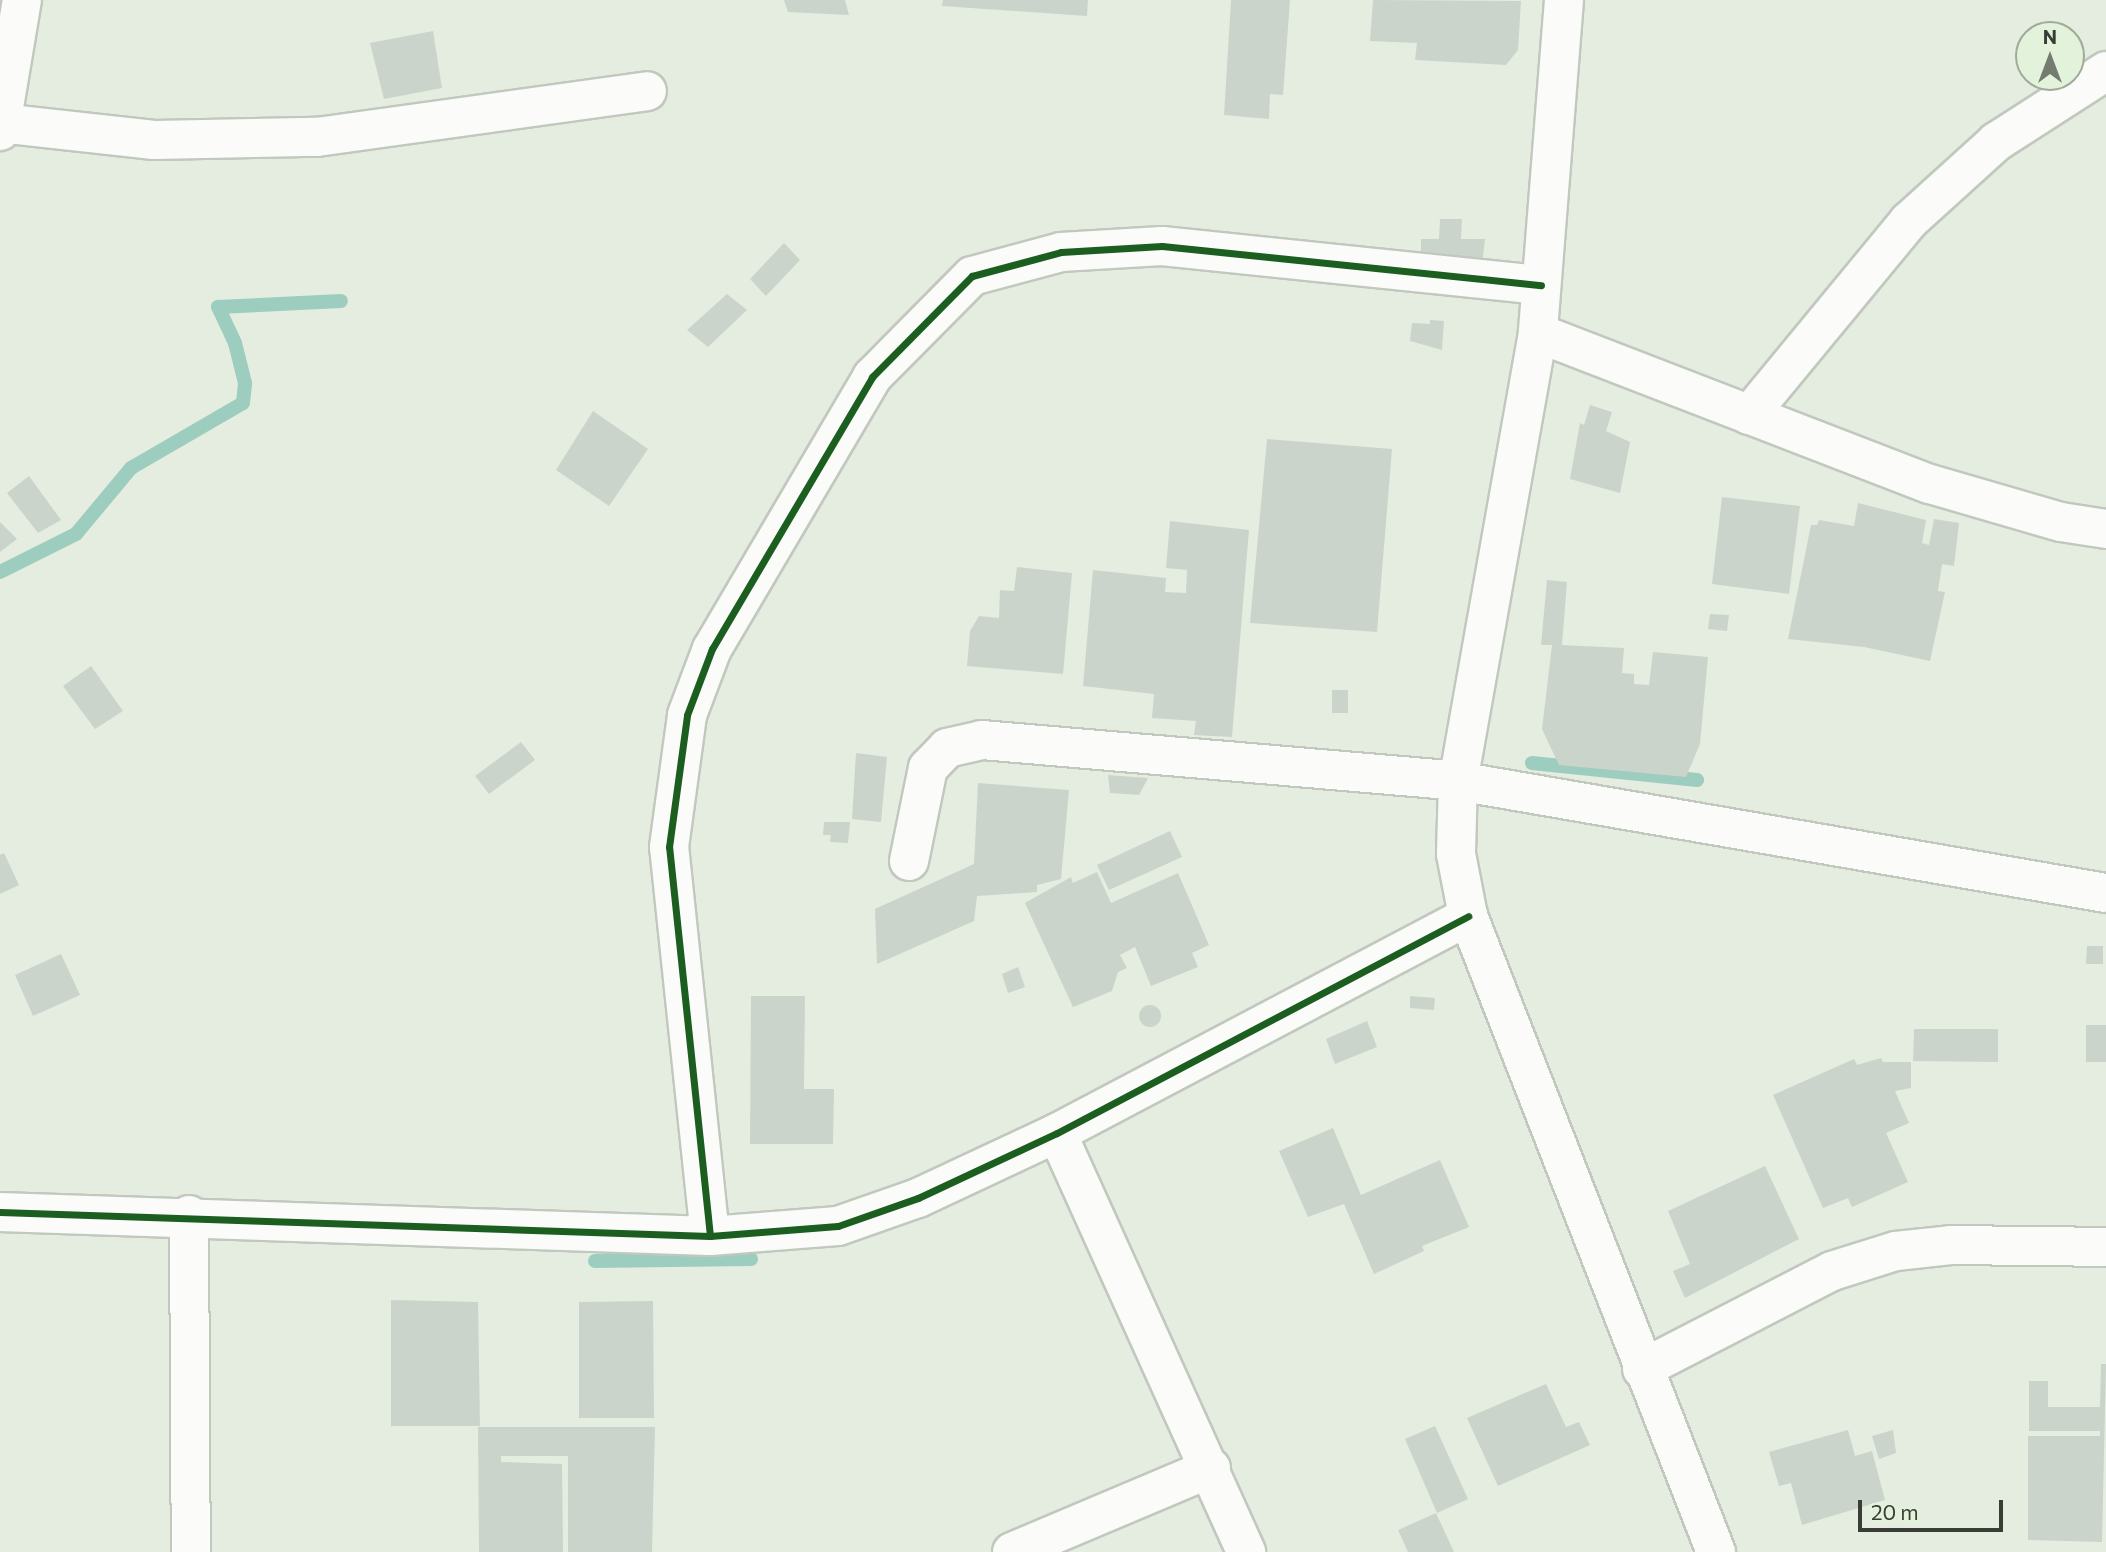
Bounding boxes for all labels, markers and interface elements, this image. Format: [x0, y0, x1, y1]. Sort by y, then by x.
north arrow [2015, 21, 2085, 91]
text: N [2043, 25, 2057, 48]
scale bar [1861, 1486, 2006, 1530]
text: 20 m [1871, 1499, 1919, 1524]

